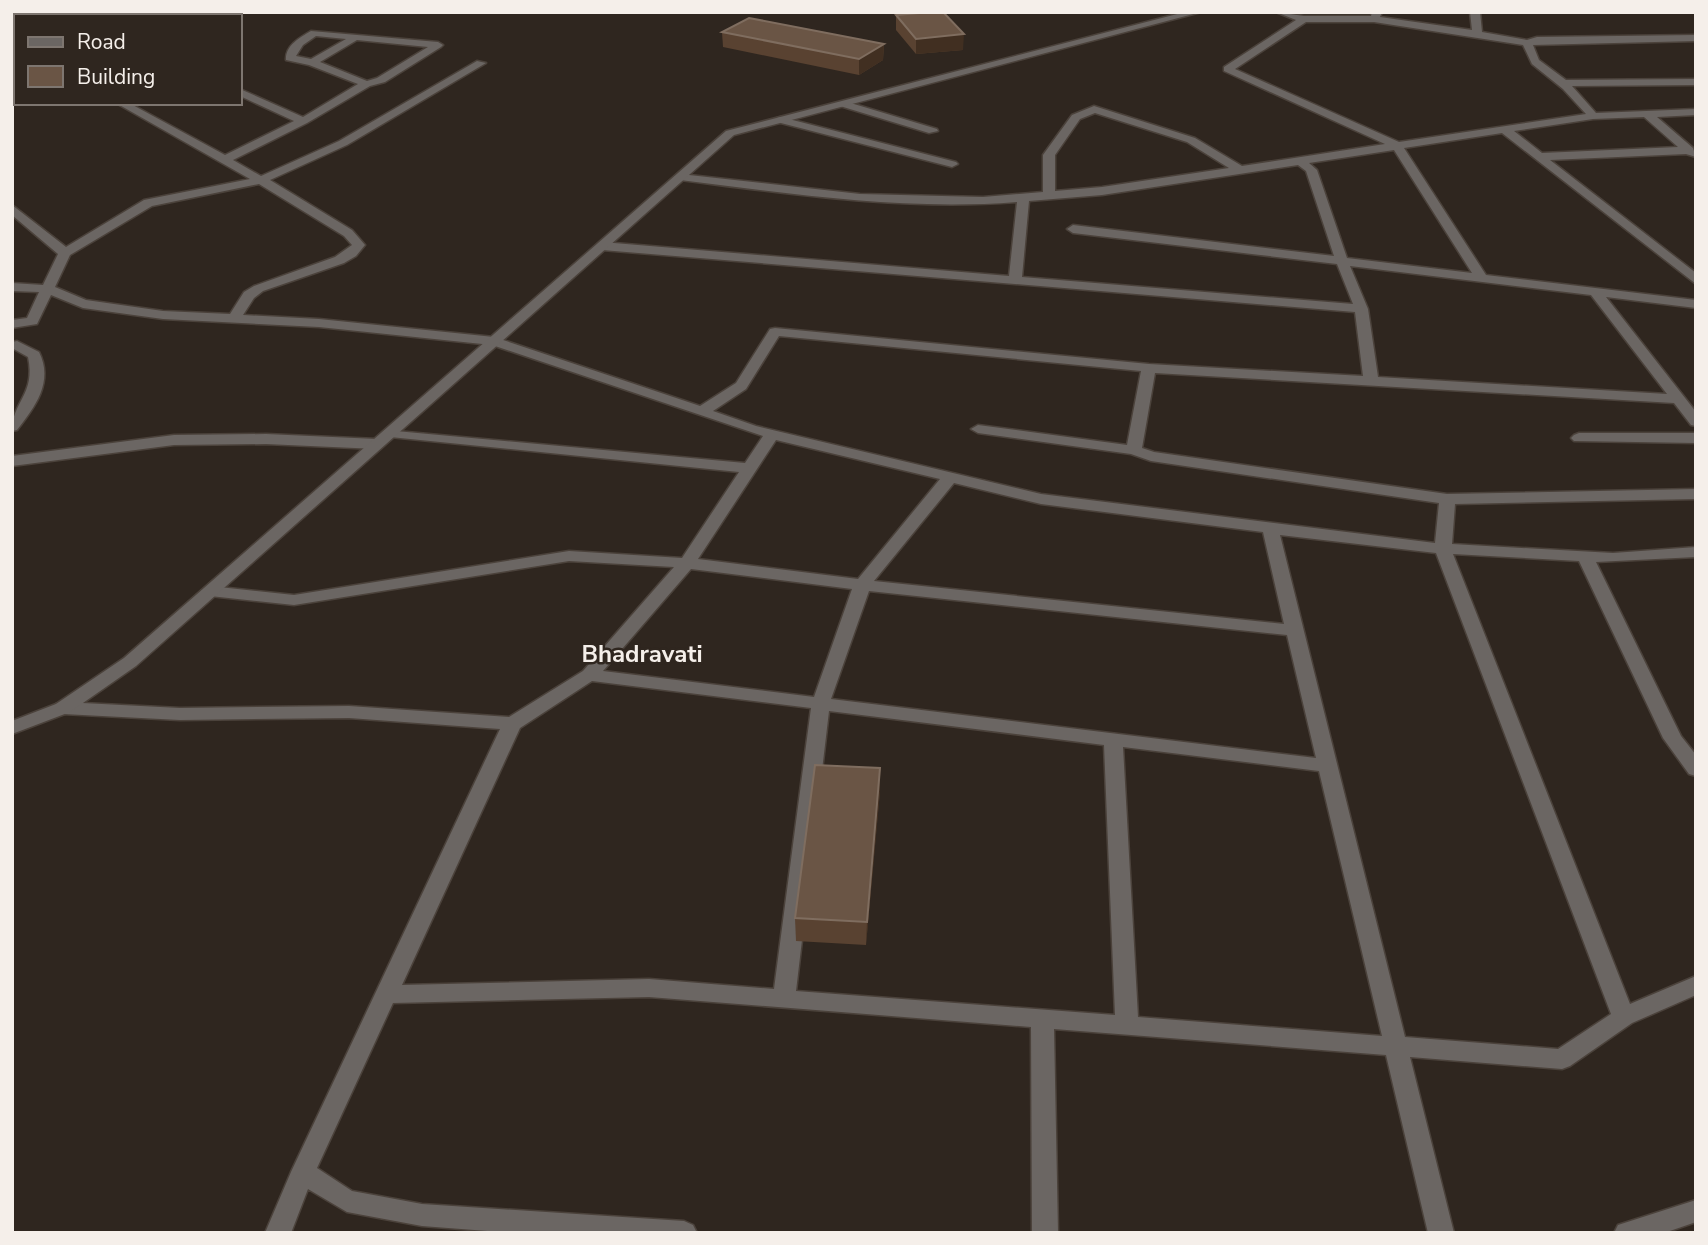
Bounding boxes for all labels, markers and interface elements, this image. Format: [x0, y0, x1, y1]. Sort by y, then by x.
legend [14, 14, 242, 105]
text: Road [77, 28, 126, 56]
text: Building [77, 63, 155, 91]
district label: Bhadravati [581, 638, 703, 670]

